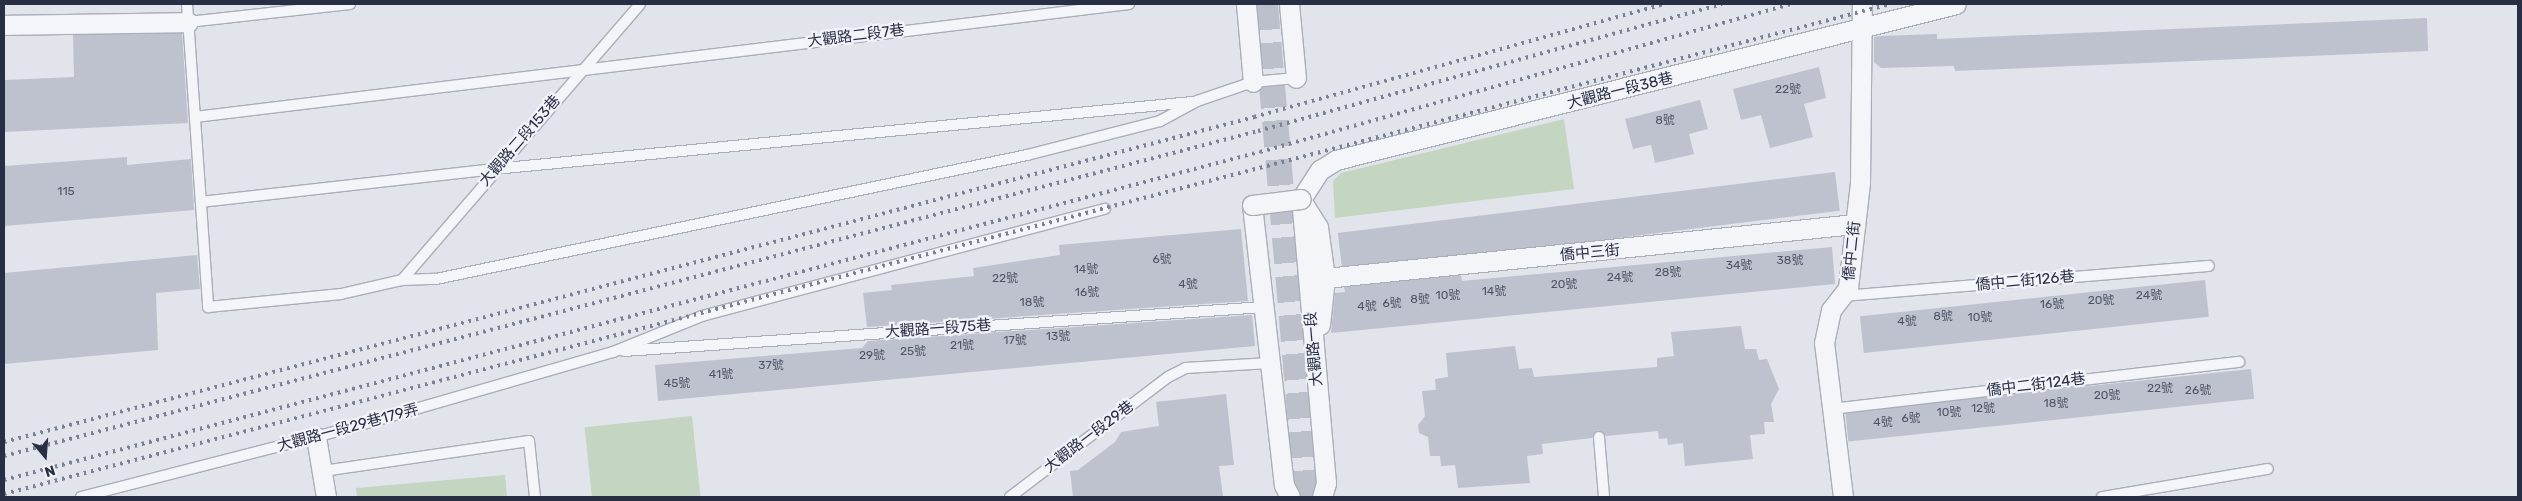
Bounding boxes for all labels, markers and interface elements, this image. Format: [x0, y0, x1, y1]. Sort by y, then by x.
street label: 大觀路二段7巷 [806, 21, 906, 51]
street label: 大觀路一段38巷 [1565, 69, 1675, 113]
house number: 22號 [1775, 83, 1801, 97]
street label: 大觀路二段153巷 [476, 92, 564, 190]
house number: 8號 [1655, 114, 1675, 128]
house number: 115 [57, 185, 75, 199]
street label: 僑中二街 [1840, 220, 1864, 282]
street label: 僑中三街 [1559, 241, 1621, 265]
house number: 6號 [1152, 253, 1172, 267]
house number: 38號 [1777, 254, 1803, 268]
house number: 34號 [1726, 259, 1752, 273]
house number: 14號 [1074, 263, 1098, 277]
house number: 28號 [1655, 266, 1681, 280]
street label: 僑中二街126巷 [1975, 268, 2075, 294]
house number: 24號 [1607, 271, 1633, 285]
house number: 22號 [992, 272, 1018, 286]
house number: 4號 [1178, 278, 1198, 292]
house number: 20號 [1551, 278, 1577, 292]
house number: 14號 [1482, 285, 1506, 299]
house number: 16號 [1075, 286, 1099, 300]
house number: 10號 [1436, 289, 1460, 303]
house number: 24號 [2136, 289, 2162, 303]
house number: 8號 [1410, 293, 1430, 307]
house number: 20號 [2088, 294, 2114, 308]
house number: 18號 [1020, 296, 1044, 310]
house number: 6號 [1382, 297, 1402, 311]
house number: 16號 [2040, 298, 2064, 312]
house number: 4號 [1357, 300, 1377, 314]
house number: 8號 [1933, 310, 1953, 324]
street label: 大觀路一段 [1302, 311, 1326, 387]
house number: 10號 [1968, 311, 1992, 325]
house number: 4號 [1897, 315, 1917, 329]
street label: 大觀路一段75巷 [884, 316, 992, 342]
house number: 13號 [1046, 330, 1070, 344]
house number: 17號 [1003, 334, 1027, 348]
house number: 21號 [950, 339, 974, 353]
house number: 25號 [900, 345, 926, 359]
house number: 29號 [859, 349, 885, 363]
house number: 37號 [758, 359, 784, 373]
house number: 41號 [709, 368, 733, 382]
street label: 僑中二街124巷 [1986, 370, 2086, 400]
house number: 45號 [664, 377, 690, 391]
house number: 22號 [2147, 382, 2173, 396]
house number: 26號 [2185, 384, 2211, 398]
house number: 20號 [2094, 389, 2120, 403]
street label: 大觀路一段29巷 [1041, 397, 1137, 477]
house number: 18號 [2044, 397, 2068, 411]
street label: 大觀路一段29巷179弄 [275, 400, 421, 456]
house number: 12號 [1971, 402, 1995, 416]
house number: 10號 [1937, 406, 1961, 420]
house number: 6號 [1901, 412, 1921, 426]
house number: 4號 [1873, 416, 1893, 430]
north arrow [20, 431, 70, 481]
text: N [42, 461, 57, 480]

